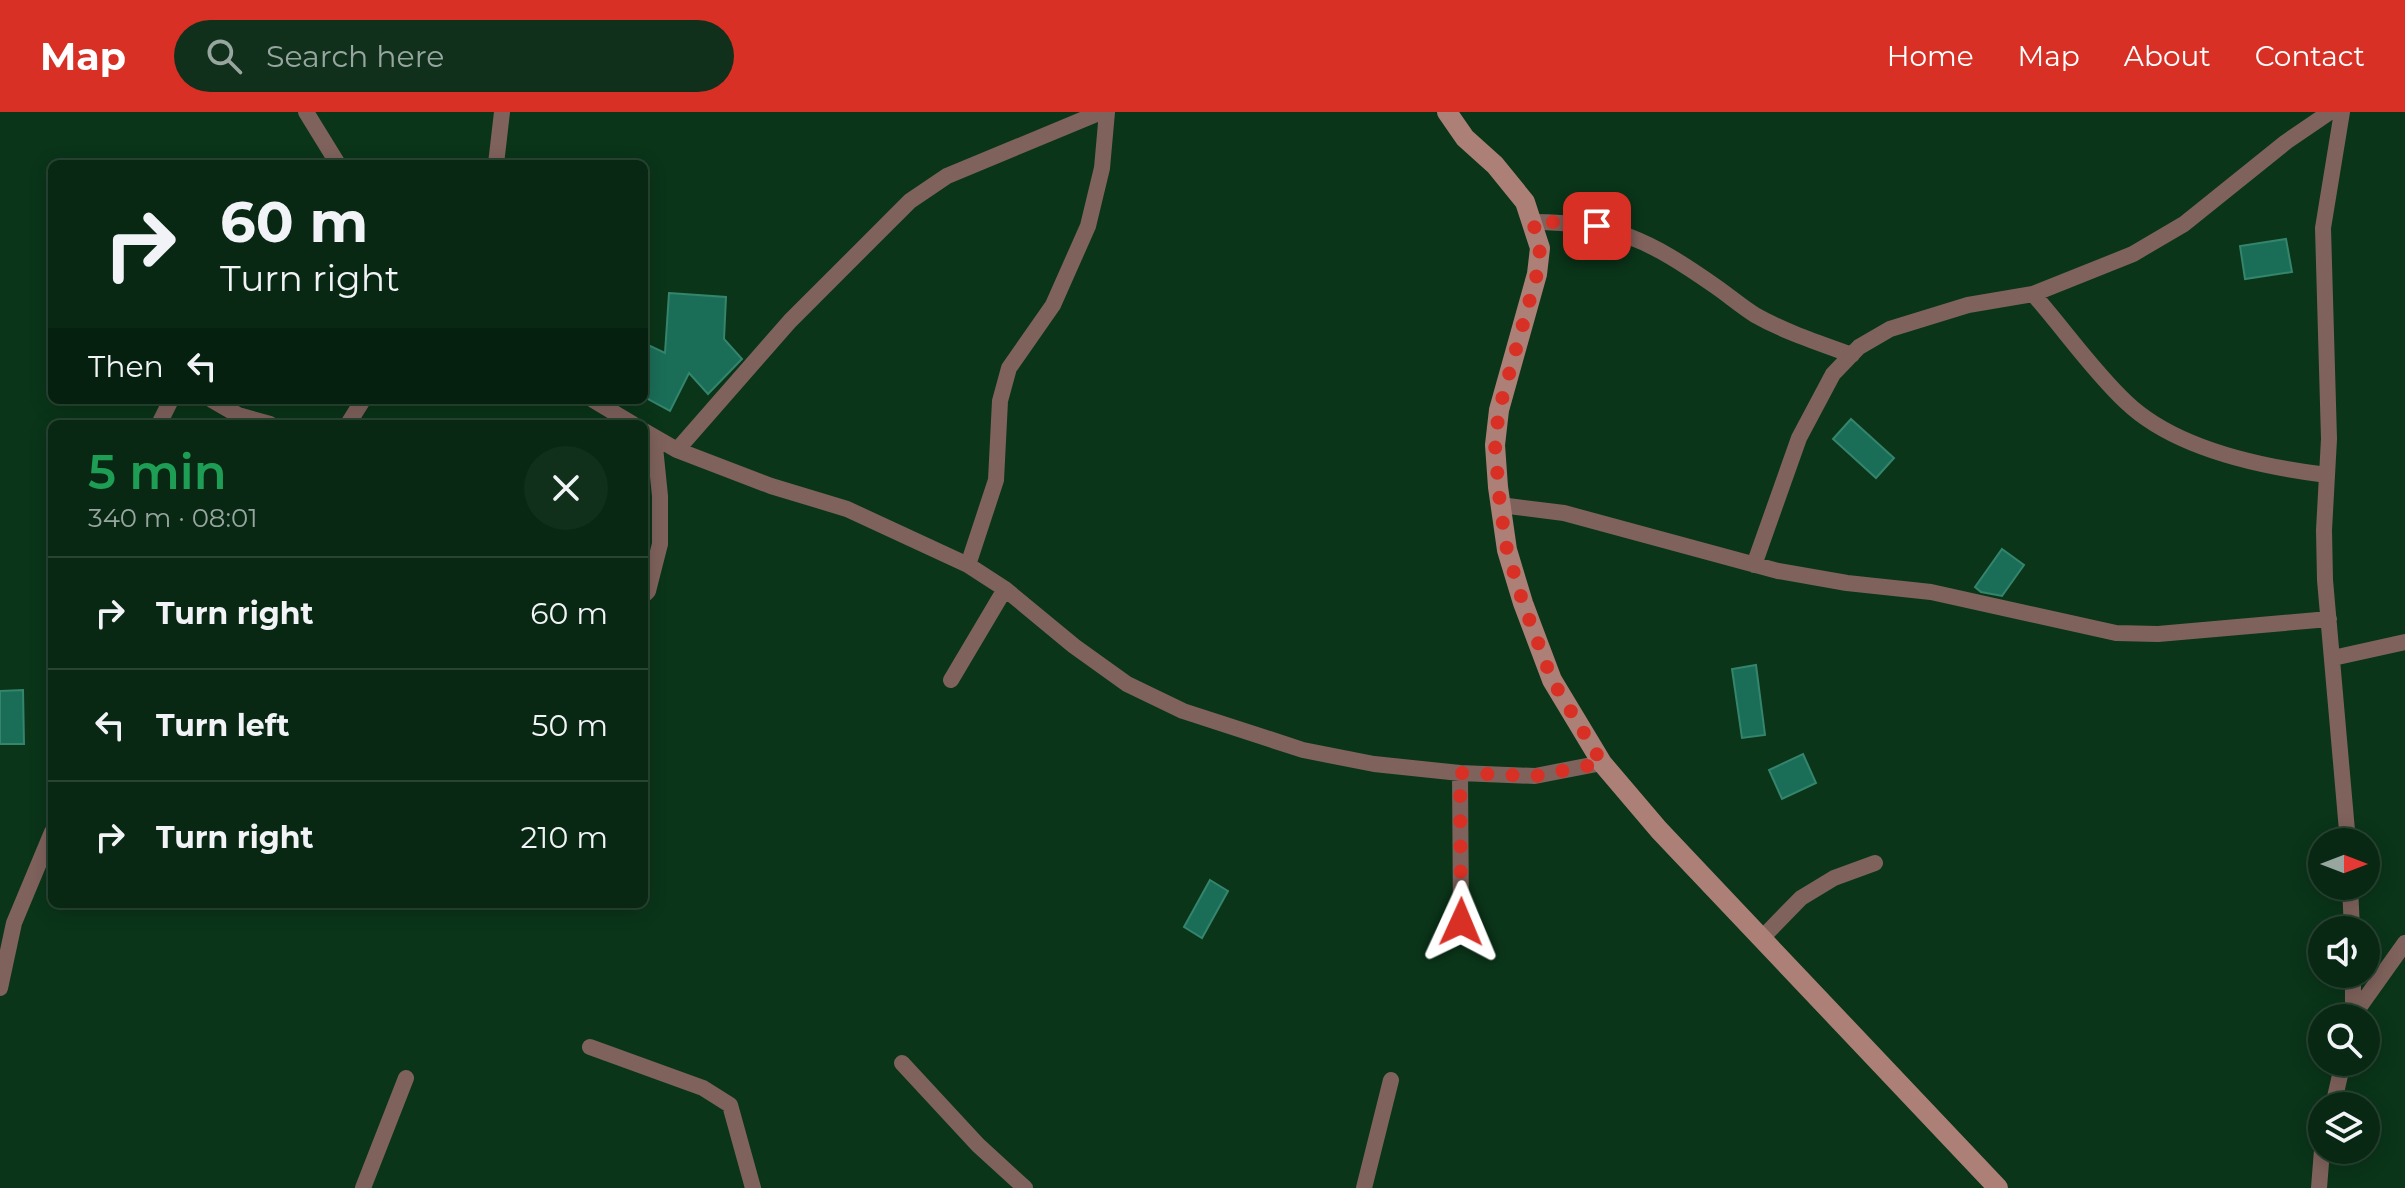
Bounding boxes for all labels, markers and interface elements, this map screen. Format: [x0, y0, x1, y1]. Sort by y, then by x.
search box [174, 20, 734, 92]
text: Map [40, 33, 126, 80]
icon: search [202, 34, 246, 78]
text: Search here [266, 38, 444, 75]
text: Home [1887, 39, 1974, 73]
text: Map [2018, 39, 2080, 73]
text: About [2124, 39, 2211, 73]
text: Contact [2255, 39, 2365, 73]
text: 60 m [220, 188, 368, 256]
icon: right [88, 192, 192, 296]
pin [1563, 192, 1631, 260]
icon: arrive [1575, 204, 1619, 248]
text: Turn right [220, 256, 400, 300]
icon: left [180, 344, 224, 388]
text: Then [88, 348, 164, 385]
text: 5 min [88, 443, 227, 501]
button: close [524, 446, 608, 530]
text: 340 m · 08:01 [88, 502, 258, 534]
icon: right [88, 591, 132, 635]
text: Turn right [156, 595, 313, 632]
text: 60 m [530, 595, 608, 632]
icon: left [88, 703, 132, 747]
text: Turn left [156, 707, 289, 744]
text: 50 m [531, 707, 608, 744]
icon: right [88, 815, 132, 859]
text: Turn right [156, 819, 313, 856]
text: 210 m [521, 819, 608, 856]
north arrow [2308, 828, 2380, 900]
map controls [2308, 828, 2380, 1164]
position arrow [1419, 880, 1503, 964]
button: sound [2308, 916, 2380, 988]
button: search [2308, 1004, 2380, 1076]
button: layers [2308, 1092, 2380, 1164]

